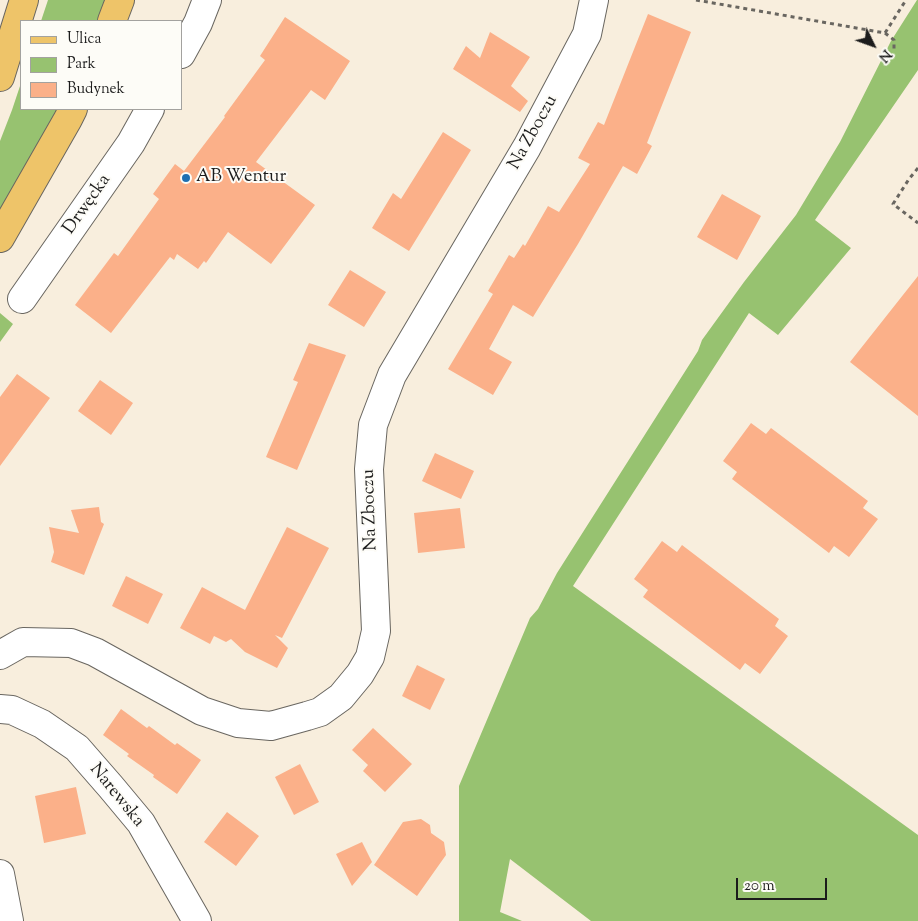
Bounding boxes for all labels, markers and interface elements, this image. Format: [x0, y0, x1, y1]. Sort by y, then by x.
legend [20, 20, 182, 110]
north arrow [848, 20, 898, 70]
text: Ulica [67, 29, 101, 50]
text: N [873, 44, 895, 66]
text: Park [67, 54, 96, 75]
text: Budynek [67, 79, 125, 100]
street label: Na Zboczu [505, 92, 563, 174]
place label: AB Wentur [196, 167, 286, 189]
street label: Drwęcka [60, 171, 116, 239]
marker: AB Wentur [180, 172, 192, 184]
street label: Na Zboczu [359, 469, 383, 551]
street label: Narewska [84, 760, 148, 832]
scale bar [738, 868, 829, 900]
text: 20 m [744, 876, 775, 897]

